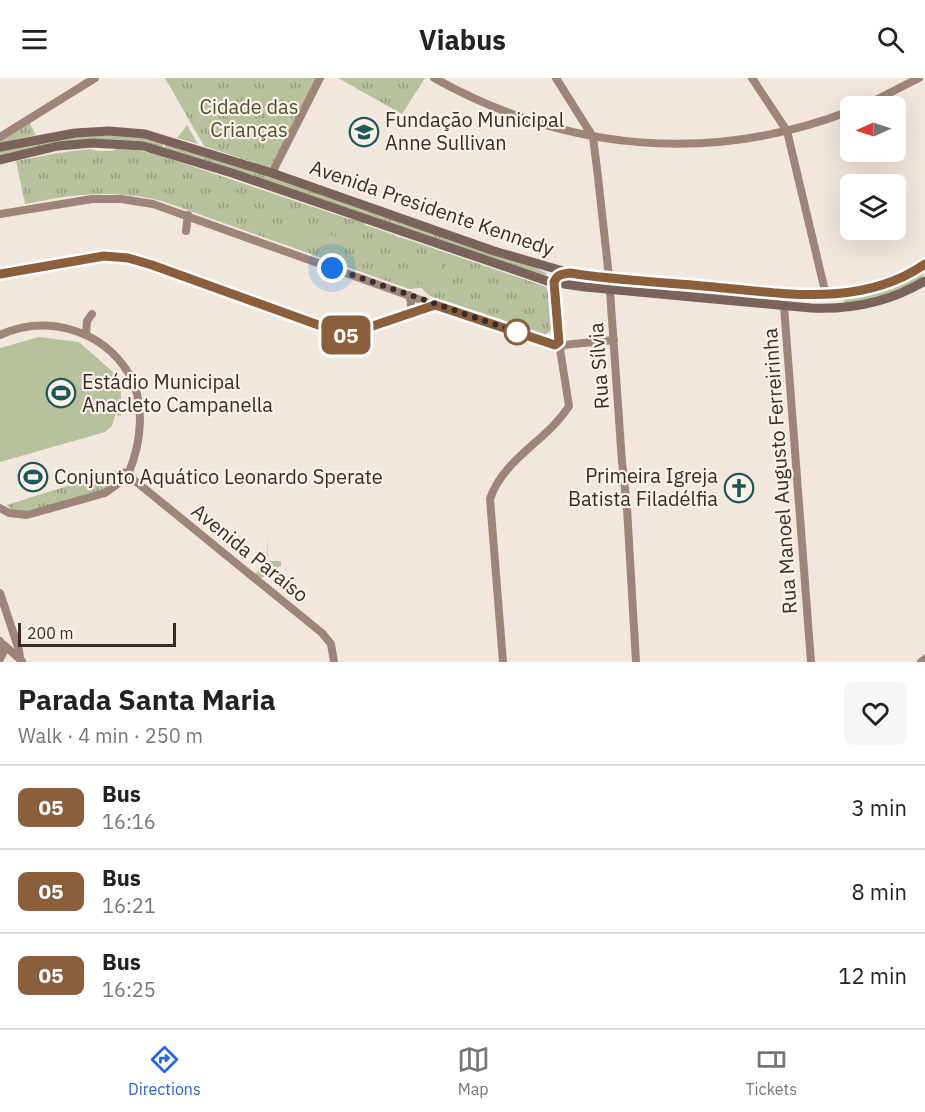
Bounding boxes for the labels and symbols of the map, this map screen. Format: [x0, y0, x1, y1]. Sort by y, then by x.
park label: Cidade das Crianças [199, 93, 299, 143]
north arrow [840, 96, 906, 162]
place label: Fundação Municipal Anne Sullivan [385, 106, 564, 156]
school or university icon: Fundação Municipal Anne Sullivan [348, 116, 380, 148]
street label: Avenida Presidente Kennedy [307, 153, 558, 262]
your location [317, 253, 347, 283]
line badge: 05 [319, 316, 373, 354]
unlabelled marker [504, 319, 530, 345]
street label: Rua Sílvia [582, 321, 615, 410]
street label: Rua Manoel Augusto Ferreirinha [756, 327, 803, 615]
place label: Estádio Municipal Anacleto Campanella [82, 368, 273, 418]
sports icon: Estádio Municipal Anacleto Campanella [45, 377, 77, 409]
sports icon: Conjunto Aquático Leonardo Sperate [17, 461, 49, 493]
place label: Primeira Igreja Batista Filadélfia [568, 462, 718, 512]
place label: Conjunto Aquático Leonardo Sperate [54, 463, 383, 490]
church icon: Primeira Igreja Batista Filadélfia [723, 472, 755, 504]
street label: Avenida Paraíso [186, 497, 314, 608]
scale bar [18, 620, 176, 648]

